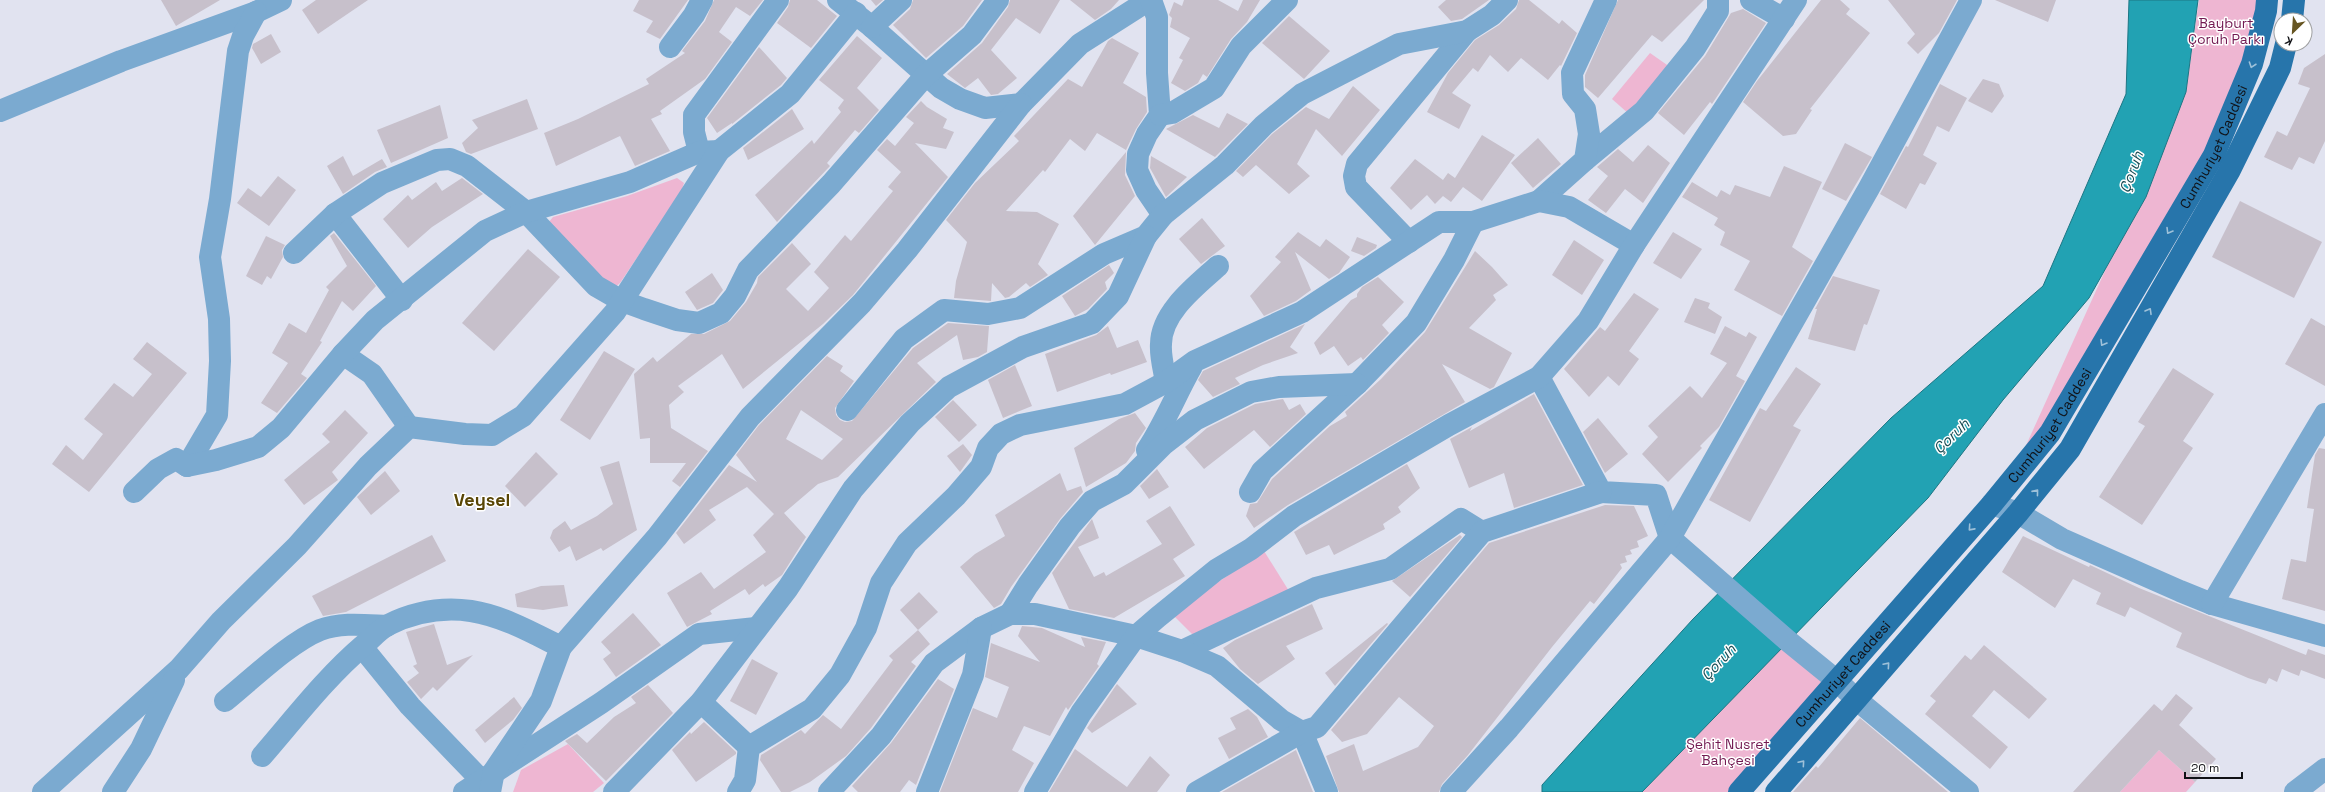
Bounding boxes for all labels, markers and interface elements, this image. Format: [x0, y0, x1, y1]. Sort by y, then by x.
north arrow [2273, 12, 2313, 52]
park label: Bayburt Çoruh Parkı [2188, 14, 2264, 48]
text: K [2283, 33, 2295, 49]
one-way arrow [2248, 61, 2256, 68]
street label: Cumhuriyet Caddesi [2175, 82, 2251, 212]
water label: Çoruh [2115, 148, 2148, 195]
one-way arrow [2167, 227, 2174, 234]
one-way arrow [2145, 308, 2152, 315]
one-way arrow [2101, 339, 2108, 346]
street label: Cumhuriyet Caddesi [2004, 365, 2095, 487]
water label: Çoruh [1929, 414, 1974, 458]
district label: Veysel [454, 488, 510, 511]
one-way arrow [2031, 489, 2038, 496]
one-way arrow [1968, 523, 1975, 530]
street label: Cumhuriyet Caddesi [1791, 617, 1894, 731]
water label: Çoruh [1696, 639, 1740, 684]
one-way arrow [1883, 662, 1890, 670]
park label: Şehit Nusret Bahçesi [1686, 735, 1770, 769]
scale bar [2185, 754, 2242, 780]
one-way arrow [1797, 760, 1804, 768]
text: 20 m [2191, 760, 2219, 776]

